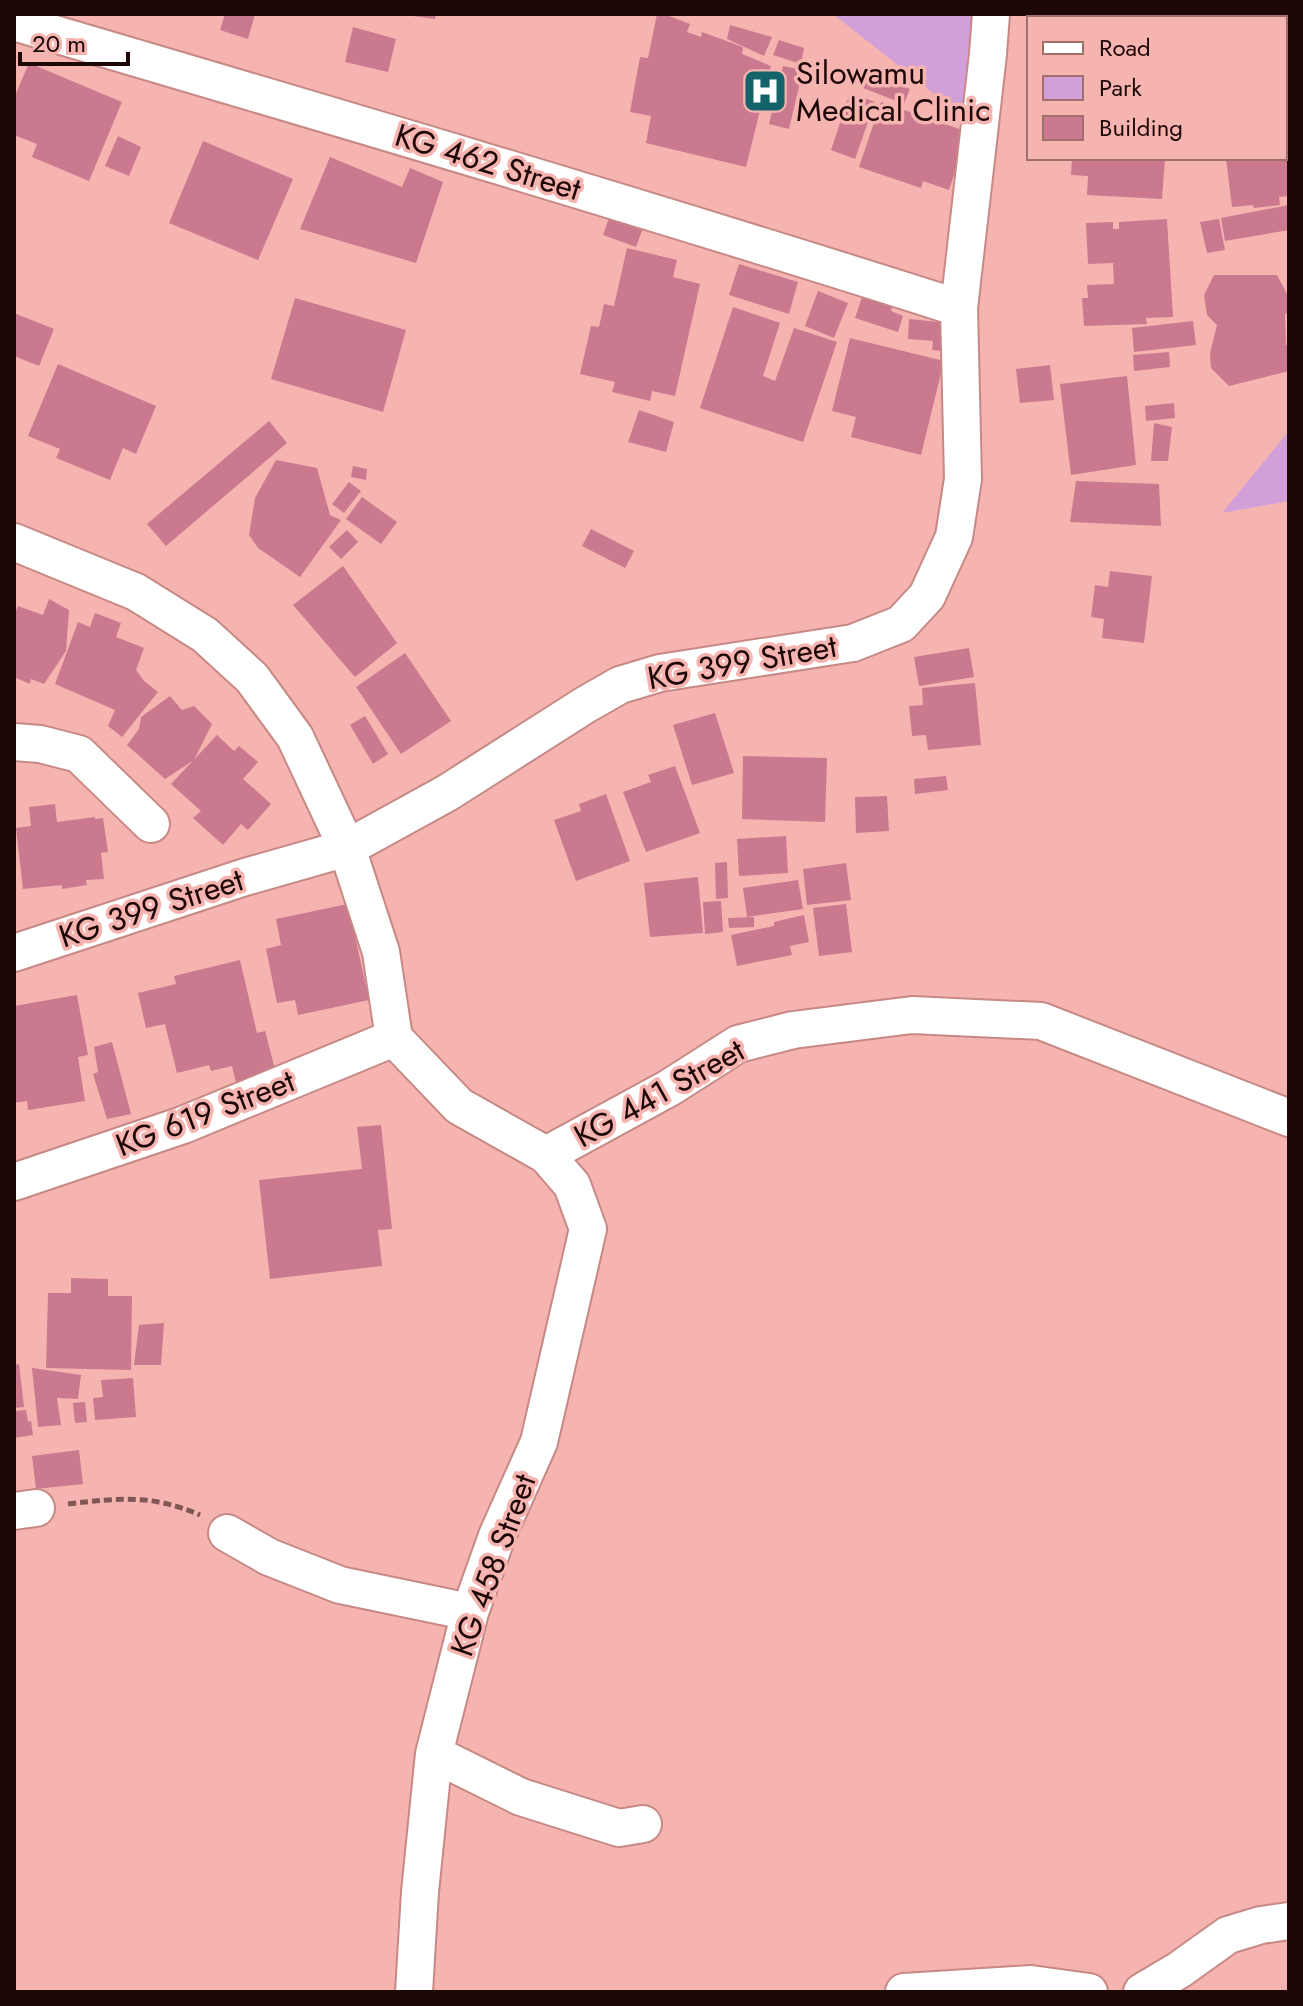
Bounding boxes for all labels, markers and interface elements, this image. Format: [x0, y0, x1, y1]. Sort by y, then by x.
scale bar [20, 16, 128, 66]
legend [1027, 16, 1287, 160]
text: 20 m [32, 26, 86, 61]
text: Road [1099, 30, 1151, 65]
place label: Silowamu Medical Clinic [796, 50, 991, 133]
hospital icon: Silowamu Medical Clinic [741, 67, 789, 115]
text: Park [1099, 70, 1142, 105]
text: Building [1099, 110, 1183, 145]
street label: KG 462 Street [389, 112, 587, 212]
street label: KG 399 Street [644, 623, 840, 701]
street label: KG 399 Street [53, 856, 249, 959]
street label: KG 441 Street [565, 1027, 753, 1159]
street label: KG 619 Street [109, 1058, 301, 1168]
street label: KG 458 Street [439, 1467, 547, 1663]

